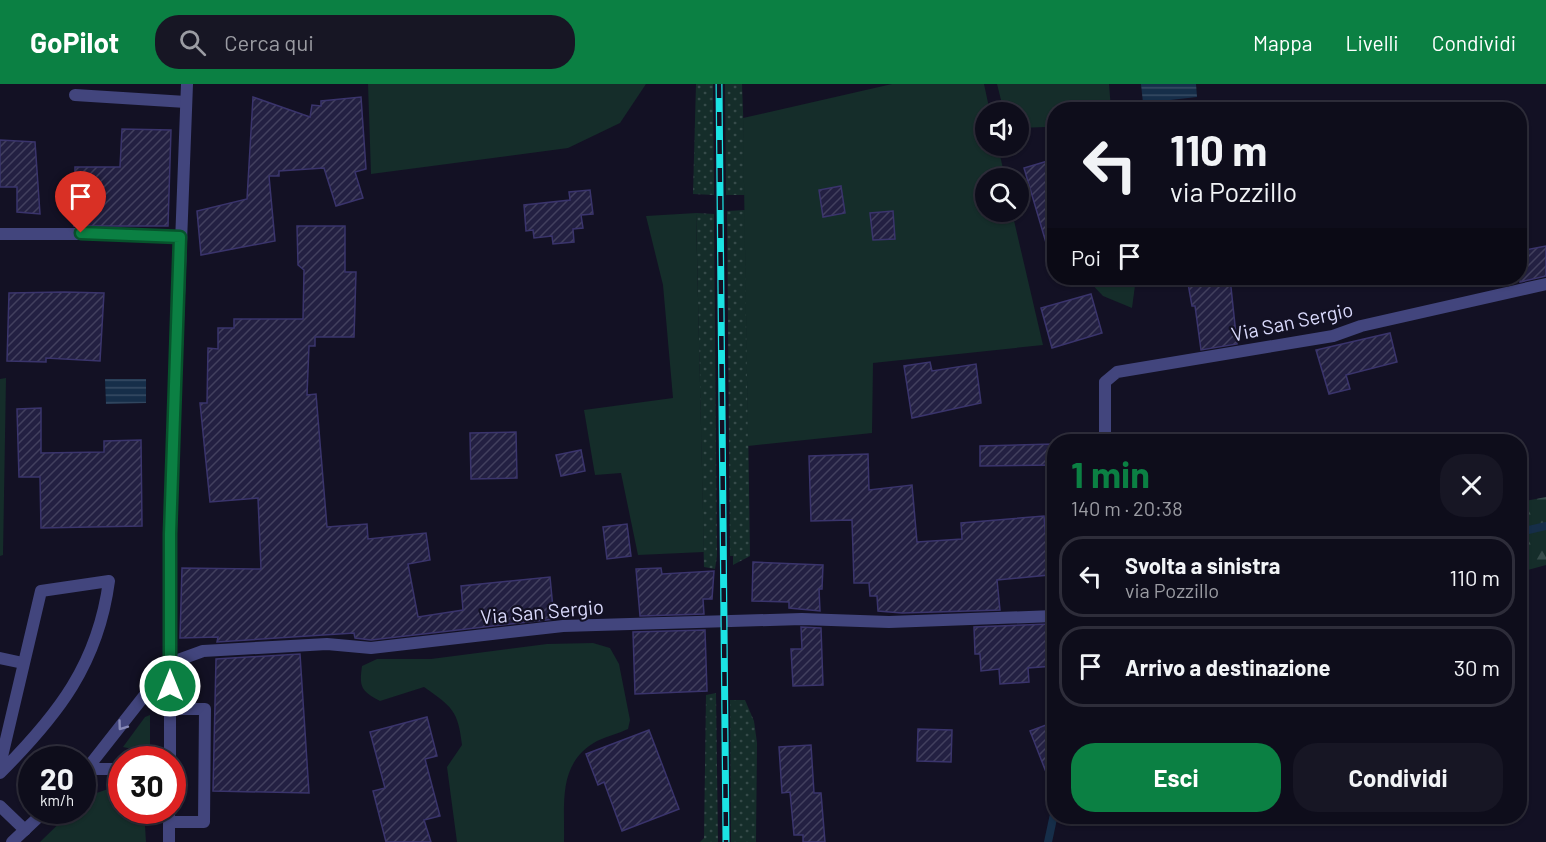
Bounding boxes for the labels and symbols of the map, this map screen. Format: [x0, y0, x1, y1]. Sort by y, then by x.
pin [55, 171, 106, 233]
street label: Via San Sergio [1229, 296, 1355, 346]
street label: Via San Sergio [479, 594, 605, 628]
position arrow [138, 654, 202, 718]
one-way arrow [118, 720, 129, 731]
speed limit sign: 30 [108, 746, 186, 824]

